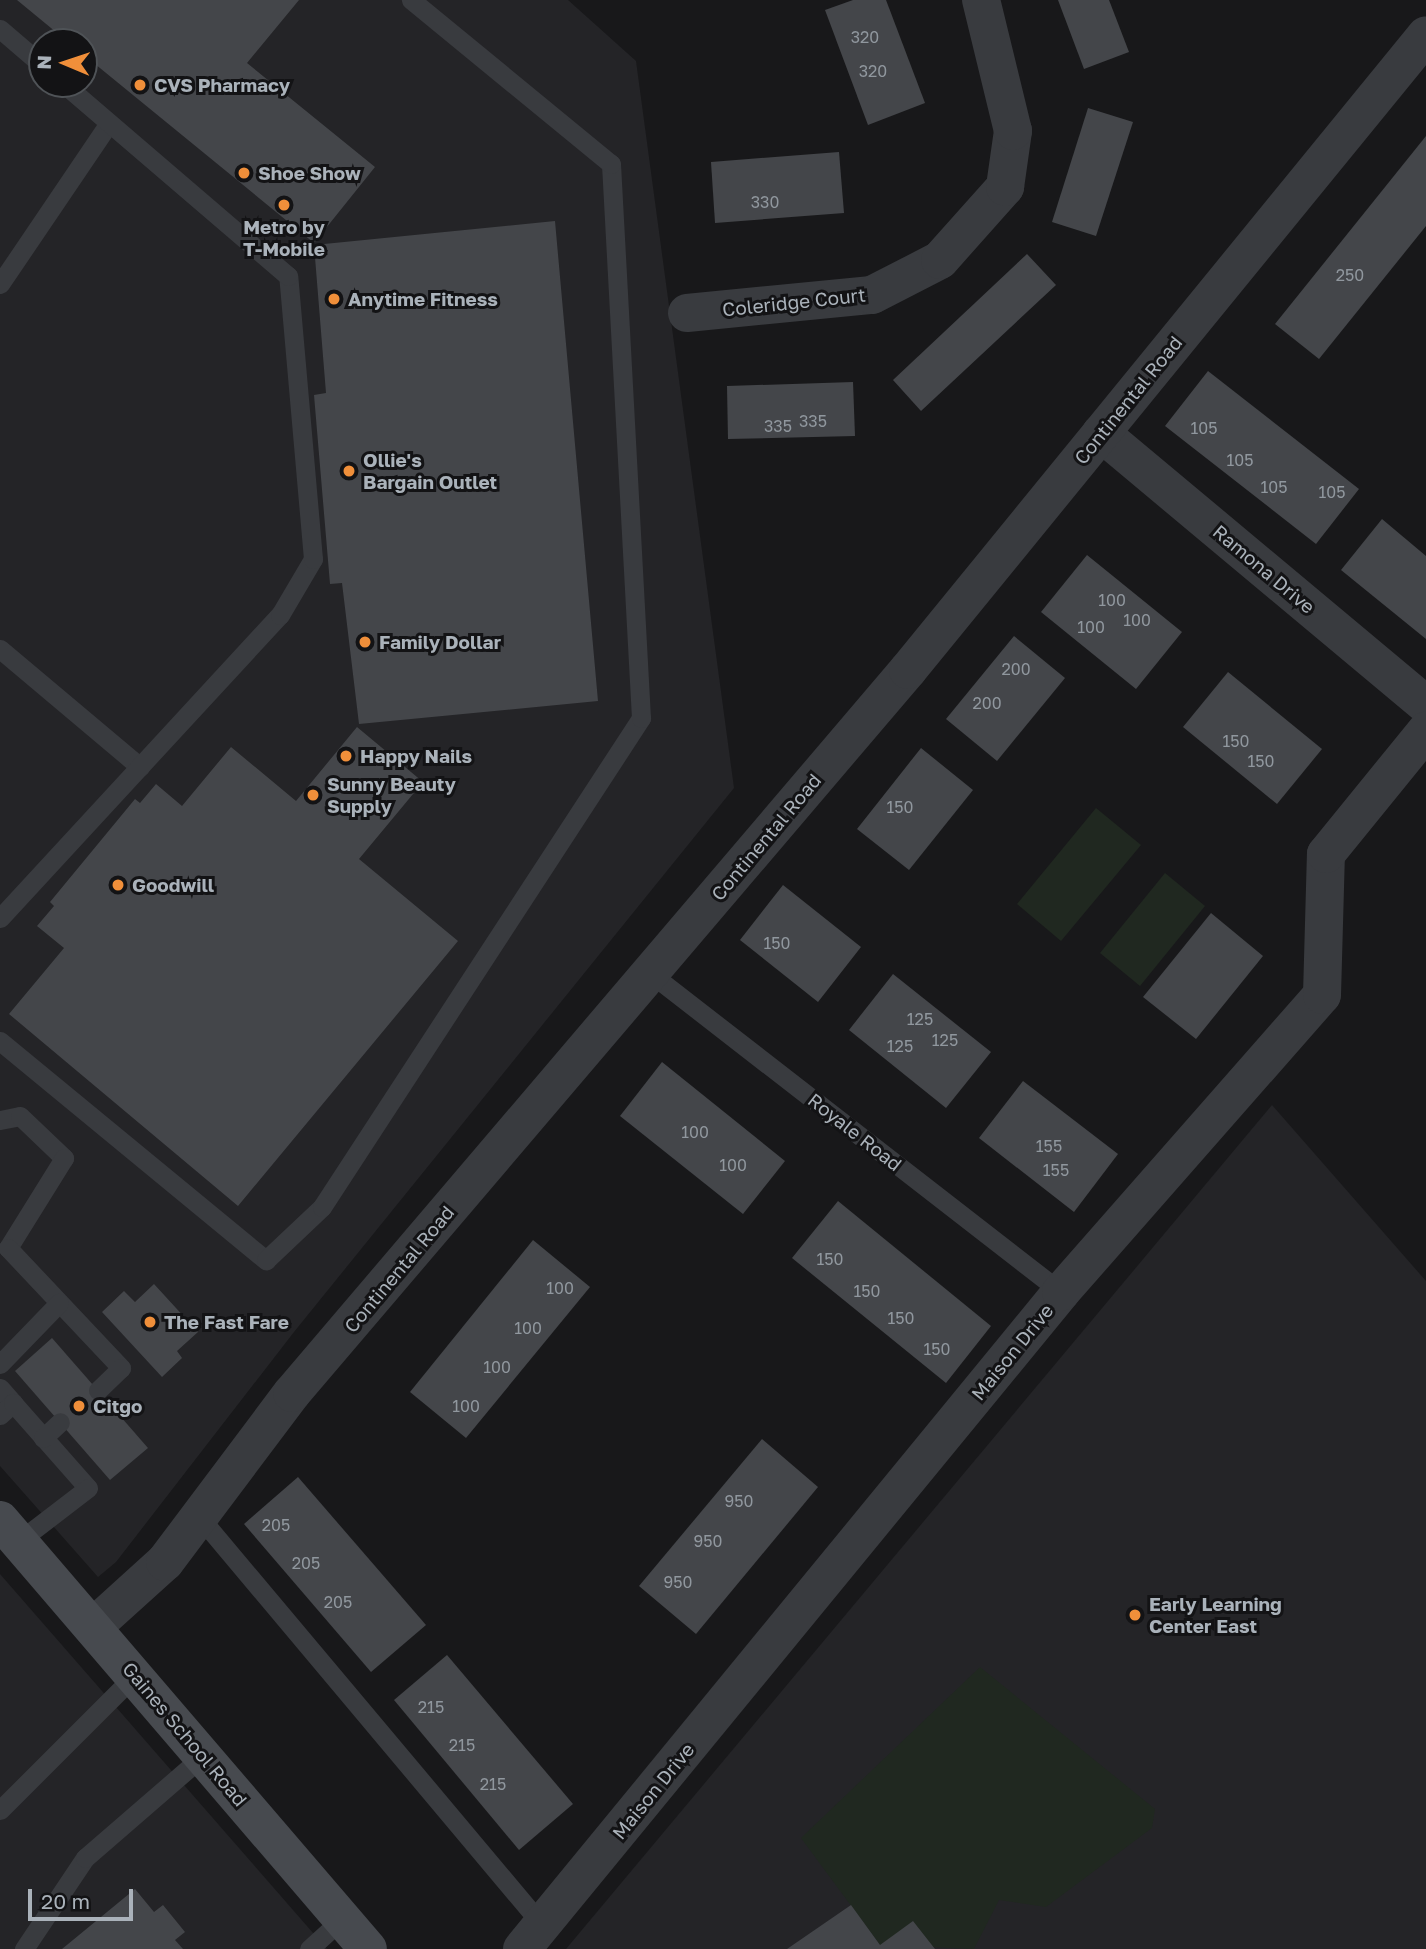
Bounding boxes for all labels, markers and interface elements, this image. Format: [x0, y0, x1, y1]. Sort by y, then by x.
house number: 320 [851, 27, 879, 47]
north arrow [28, 28, 98, 98]
text: N [32, 55, 55, 70]
house number: 320 [859, 61, 887, 81]
place label: CVS Pharmacy [154, 74, 290, 96]
marker: CVS Pharmacy [132, 77, 148, 93]
place label: Shoe Show [258, 162, 361, 184]
marker: Shoe Show [236, 165, 252, 181]
house number: 330 [751, 192, 779, 212]
marker: Metro by T-Mobile [276, 197, 292, 213]
place label: Metro by T-Mobile [243, 216, 325, 260]
house number: 250 [1336, 265, 1364, 285]
street label: Coleridge Court [721, 283, 867, 321]
place label: Anytime Fitness [348, 288, 498, 310]
marker: Anytime Fitness [326, 291, 342, 307]
street label: Continental Road [1069, 331, 1187, 469]
house number: 335 [799, 411, 827, 431]
house number: 335 [764, 416, 792, 436]
house number: 105 [1191, 418, 1217, 438]
place label: Ollie's Bargain Outlet [363, 449, 497, 493]
house number: 105 [1227, 450, 1253, 470]
marker: Ollie's Bargain Outlet [341, 463, 357, 479]
house number: 105 [1261, 477, 1287, 497]
house number: 105 [1319, 482, 1345, 502]
street label: Ramona Drive [1208, 520, 1320, 618]
house number: 100 [1098, 590, 1126, 610]
house number: 100 [1123, 610, 1151, 630]
house number: 100 [1077, 617, 1105, 637]
place label: Family Dollar [379, 631, 501, 653]
marker: Family Dollar [357, 634, 373, 650]
house number: 200 [1001, 659, 1031, 679]
house number: 200 [972, 693, 1002, 713]
house number: 150 [1223, 731, 1249, 751]
place label: Happy Nails [360, 745, 472, 767]
marker: Happy Nails [338, 748, 354, 764]
house number: 150 [1248, 751, 1274, 771]
street label: Continental Road [706, 769, 826, 905]
place label: Sunny Beauty Supply [327, 773, 456, 817]
marker: Sunny Beauty Supply [305, 787, 321, 803]
house number: 150 [887, 797, 913, 817]
place label: Goodwill [132, 874, 214, 896]
marker: Goodwill [110, 877, 126, 893]
house number: 150 [764, 933, 790, 953]
house number: 125 [907, 1009, 933, 1029]
house number: 125 [932, 1030, 958, 1050]
house number: 125 [887, 1036, 913, 1056]
street label: Royale Road [804, 1088, 906, 1176]
house number: 100 [681, 1122, 709, 1142]
house number: 155 [1036, 1136, 1062, 1156]
house number: 100 [719, 1155, 747, 1175]
house number: 155 [1043, 1160, 1069, 1180]
street label: Continental Road [339, 1201, 459, 1337]
house number: 150 [817, 1249, 843, 1269]
house number: 100 [546, 1278, 574, 1298]
house number: 150 [854, 1281, 880, 1301]
street label: Maison Drive [966, 1299, 1058, 1405]
house number: 150 [888, 1308, 914, 1328]
place label: The Fast Fare [164, 1311, 289, 1333]
marker: The Fast Fare [142, 1314, 158, 1330]
house number: 100 [514, 1318, 542, 1338]
house number: 150 [924, 1339, 950, 1359]
house number: 100 [483, 1357, 511, 1377]
place label: Citgo [93, 1395, 142, 1417]
house number: 100 [452, 1396, 480, 1416]
marker: Citgo [71, 1398, 87, 1414]
house number: 950 [725, 1491, 753, 1511]
house number: 205 [262, 1515, 290, 1535]
house number: 950 [694, 1531, 722, 1551]
house number: 205 [292, 1553, 320, 1573]
house number: 950 [664, 1572, 692, 1592]
house number: 205 [324, 1592, 352, 1612]
place label: Early Learning Center East [1149, 1593, 1282, 1637]
marker: Early Learning Center East [1127, 1607, 1143, 1623]
street label: Gaines School Road [118, 1657, 252, 1811]
house number: 215 [418, 1697, 444, 1717]
house number: 215 [449, 1735, 475, 1755]
street label: Maison Drive [607, 1738, 699, 1844]
house number: 215 [480, 1774, 506, 1794]
scale bar [32, 1876, 136, 1920]
text: 20 m [41, 1888, 90, 1914]

